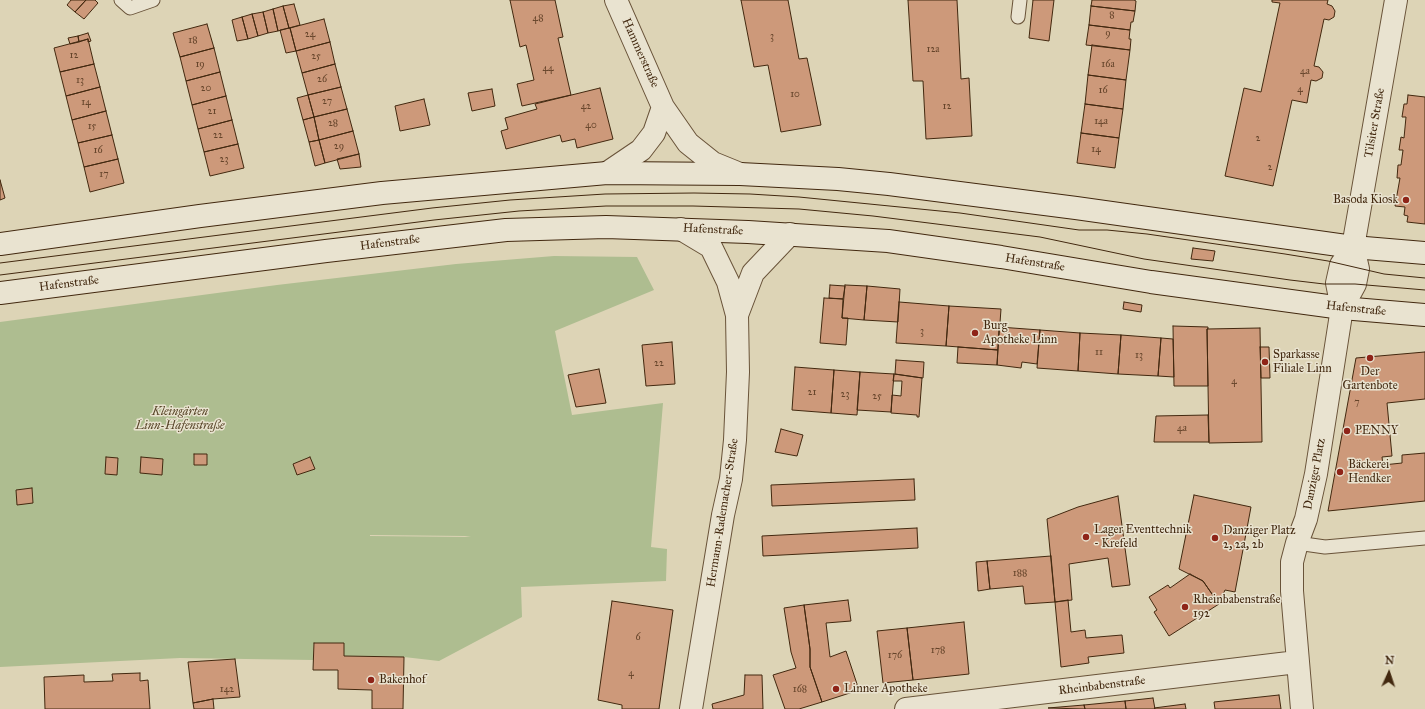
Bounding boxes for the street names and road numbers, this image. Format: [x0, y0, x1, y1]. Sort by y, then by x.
street label: Hammerstraße [618, 16, 662, 90]
street label: Tilsiter Straße [1362, 87, 1388, 159]
street label: Hafenstraße [683, 221, 743, 239]
street label: Hafenstraße [359, 232, 421, 254]
street label: Hafenstraße [1004, 251, 1066, 275]
street label: Hafenstraße [38, 273, 100, 295]
street label: Hafenstraße [1325, 299, 1387, 319]
street label: Danziger Platz [1301, 437, 1329, 511]
street label: Hermann-Rademacher-Straße [704, 438, 742, 588]
street label: Rheinbabenstraße [1058, 674, 1146, 698]

